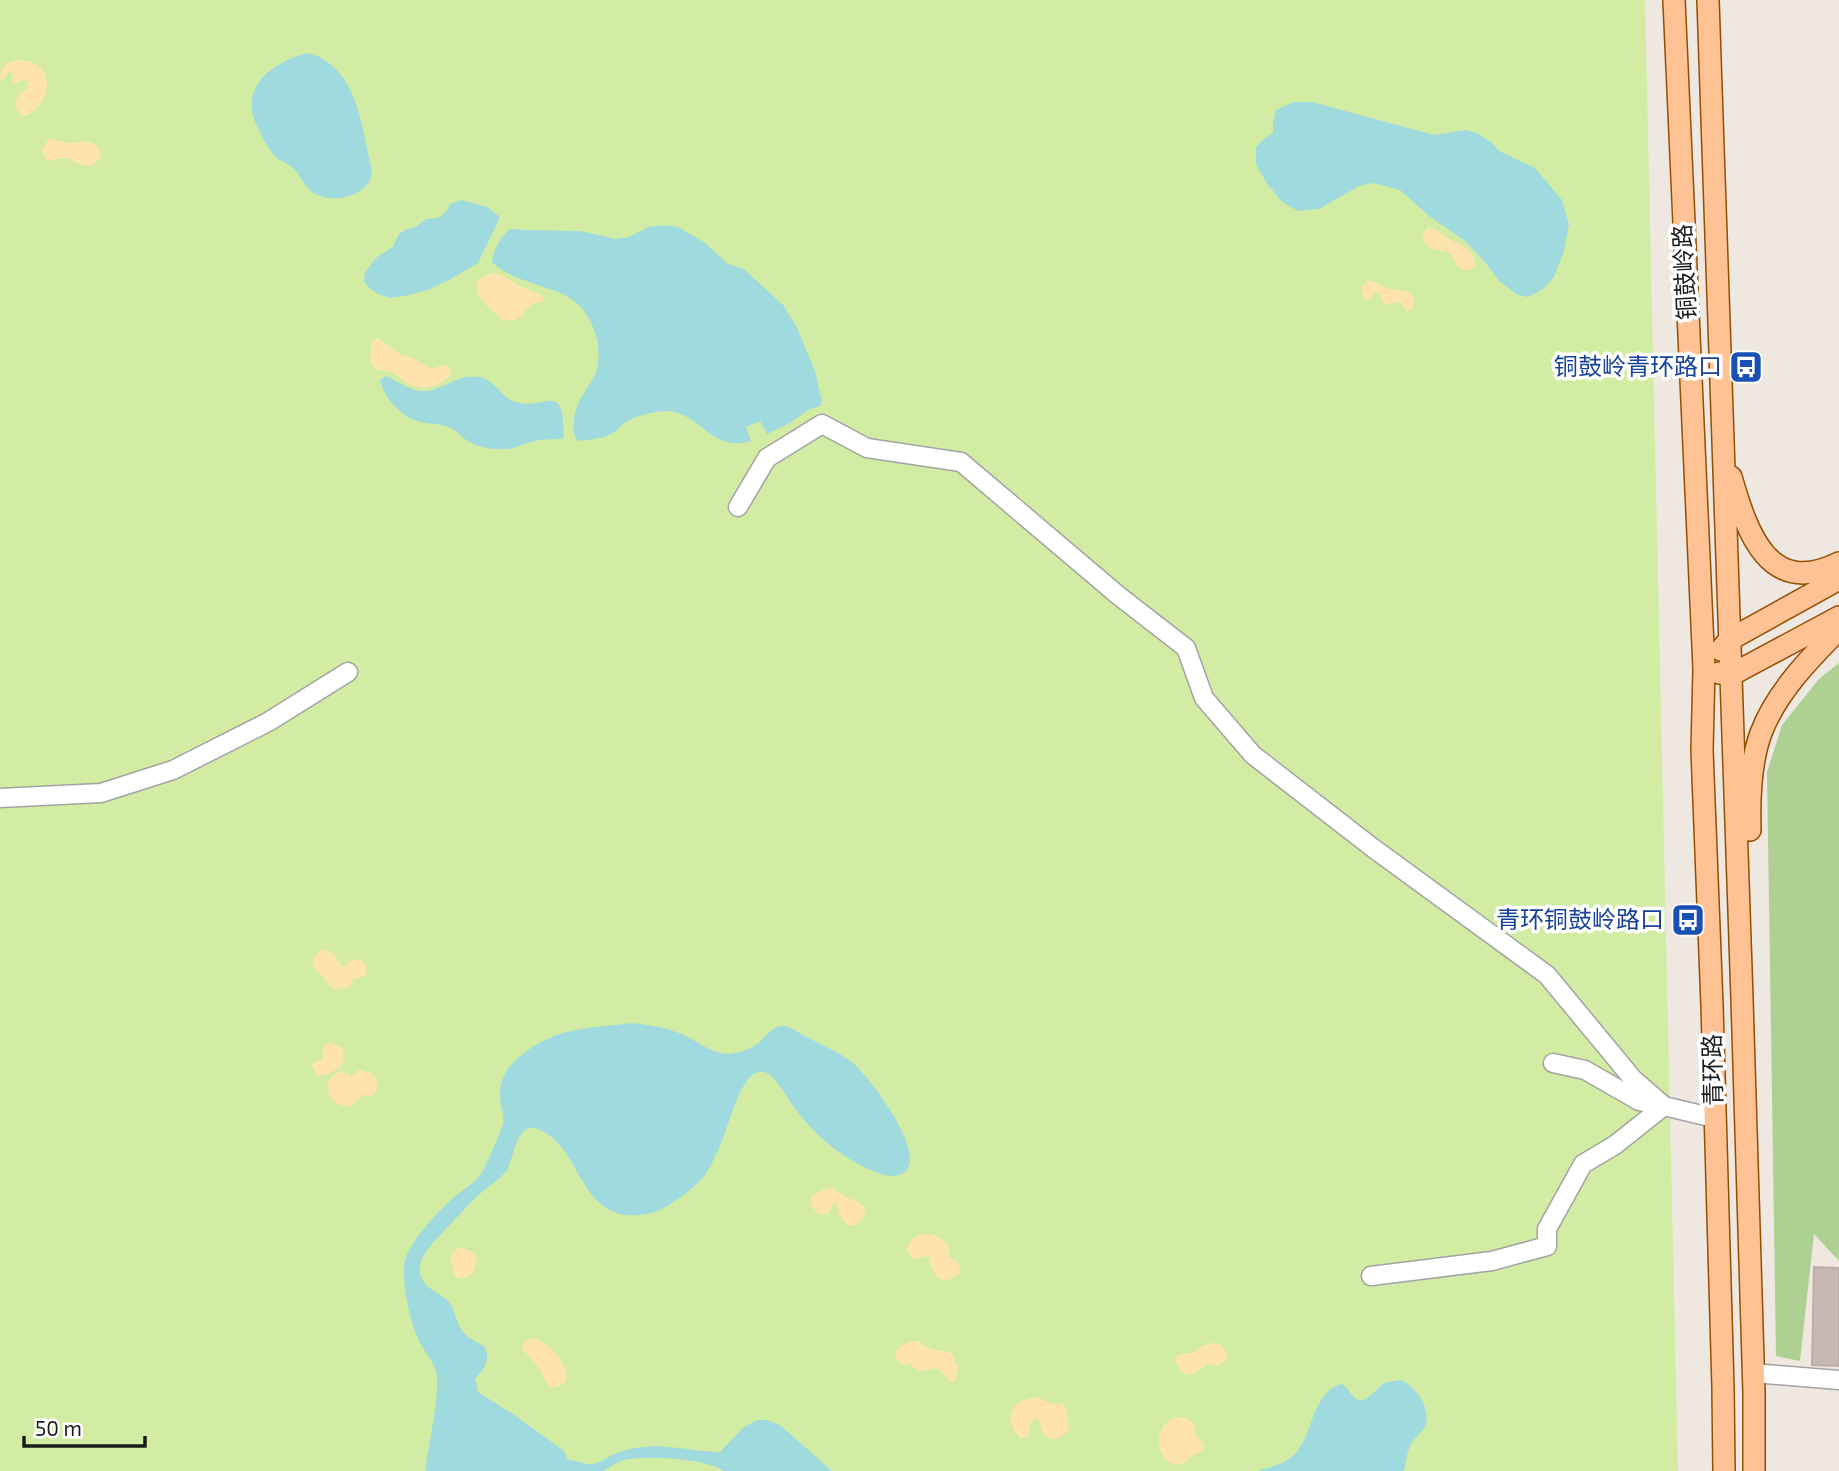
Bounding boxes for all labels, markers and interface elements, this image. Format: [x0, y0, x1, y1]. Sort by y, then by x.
street label: 铜鼓岭路 [1667, 223, 1700, 321]
bus stop icon: 铜鼓岭青环路口 [1727, 348, 1765, 386]
place label: 铜鼓岭青环路口 [1554, 351, 1722, 380]
bus stop icon: 青环铜鼓岭路口 [1669, 901, 1707, 939]
place label: 青环铜鼓岭路口 [1496, 904, 1664, 933]
street label: 青环路 [1696, 1034, 1727, 1106]
scale bar [24, 1404, 145, 1448]
text: 50 m [35, 1415, 82, 1440]

